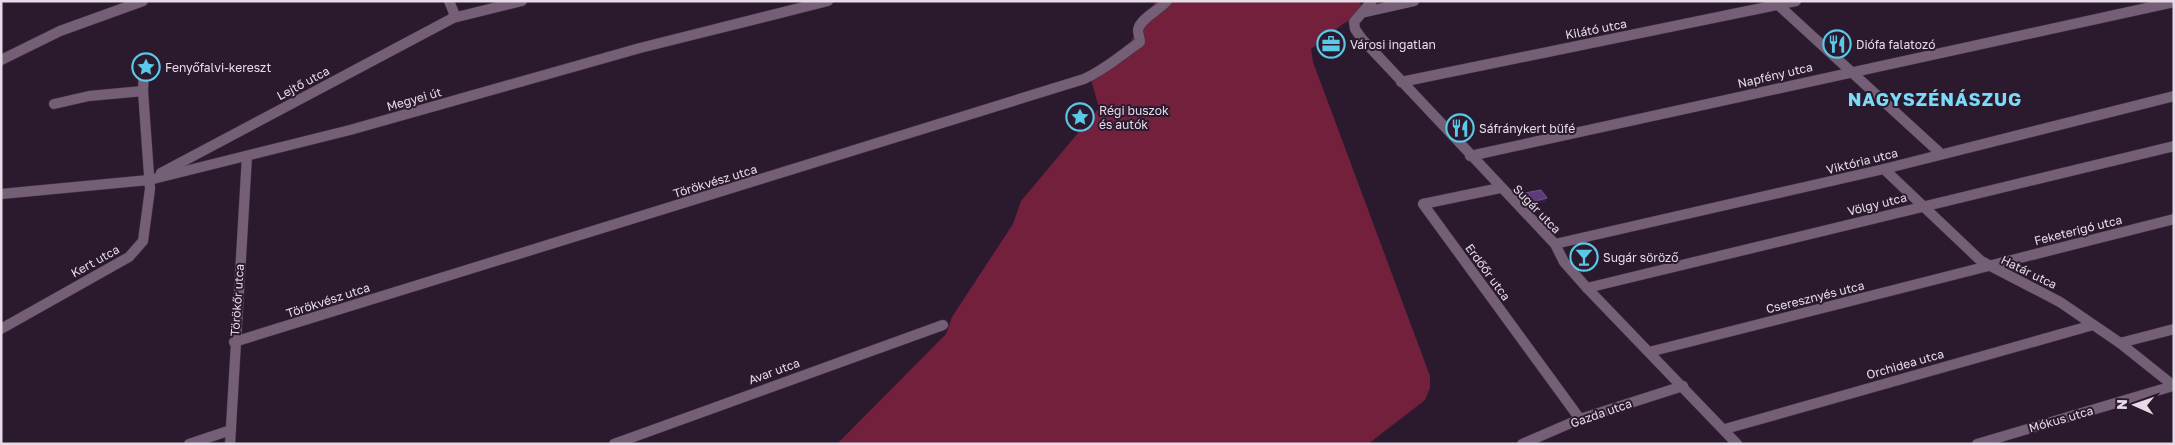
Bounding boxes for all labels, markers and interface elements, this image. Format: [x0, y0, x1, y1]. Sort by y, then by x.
street label: Kilátó utca [1564, 16, 1628, 42]
office icon: Városi ingatlan [1316, 29, 1346, 59]
restaurant icon: Diófa falatozó [1822, 29, 1852, 59]
place label: Városi ingatlan [1350, 37, 1436, 52]
place label: Diófa falatozó [1856, 37, 1935, 52]
place icon: Fenyőfalvi-kereszt [131, 52, 161, 82]
street label: Napfény utca [1736, 59, 1814, 91]
place label: Fenyőfalvi-kereszt [165, 60, 271, 75]
street label: Lejtő utca [274, 63, 332, 103]
street label: Megyei út [385, 84, 443, 114]
district label: NAGYSZÉNÁSZUG [1848, 88, 2022, 110]
place icon: Régi buszok és autók [1065, 102, 1095, 132]
place label: Régi buszok és autók [1099, 103, 1169, 132]
restaurant icon: Sáfránykert büfé [1445, 113, 1475, 143]
place label: Sáfránykert büfé [1479, 121, 1575, 136]
street label: Viktória utca [1825, 145, 1899, 177]
street label: Törökvész utca [671, 161, 759, 201]
street label: Sugár utca [1510, 181, 1564, 237]
street label: Völgy utca [1846, 189, 1908, 219]
street label: Feketerigó utca [2032, 212, 2124, 248]
street label: Erdőőr utca [1462, 241, 1514, 303]
street label: Kert utca [68, 242, 122, 280]
bar icon: Sugár söröző [1569, 242, 1599, 272]
place label: Sugár söröző [1603, 250, 1678, 265]
street label: Határ utca [1999, 252, 2059, 292]
street label: Törökőr utca [227, 263, 247, 337]
street label: Cseresznyés utca [1764, 278, 1866, 316]
street label: Törökvész utca [284, 279, 372, 321]
street label: Orchidea utca [1864, 346, 1946, 382]
street label: Avar utca [746, 355, 802, 387]
north arrow [2110, 380, 2160, 430]
street label: Gazda utca [1568, 396, 1634, 430]
text: N [2113, 399, 2130, 410]
street label: Mókus utca [2027, 403, 2095, 435]

